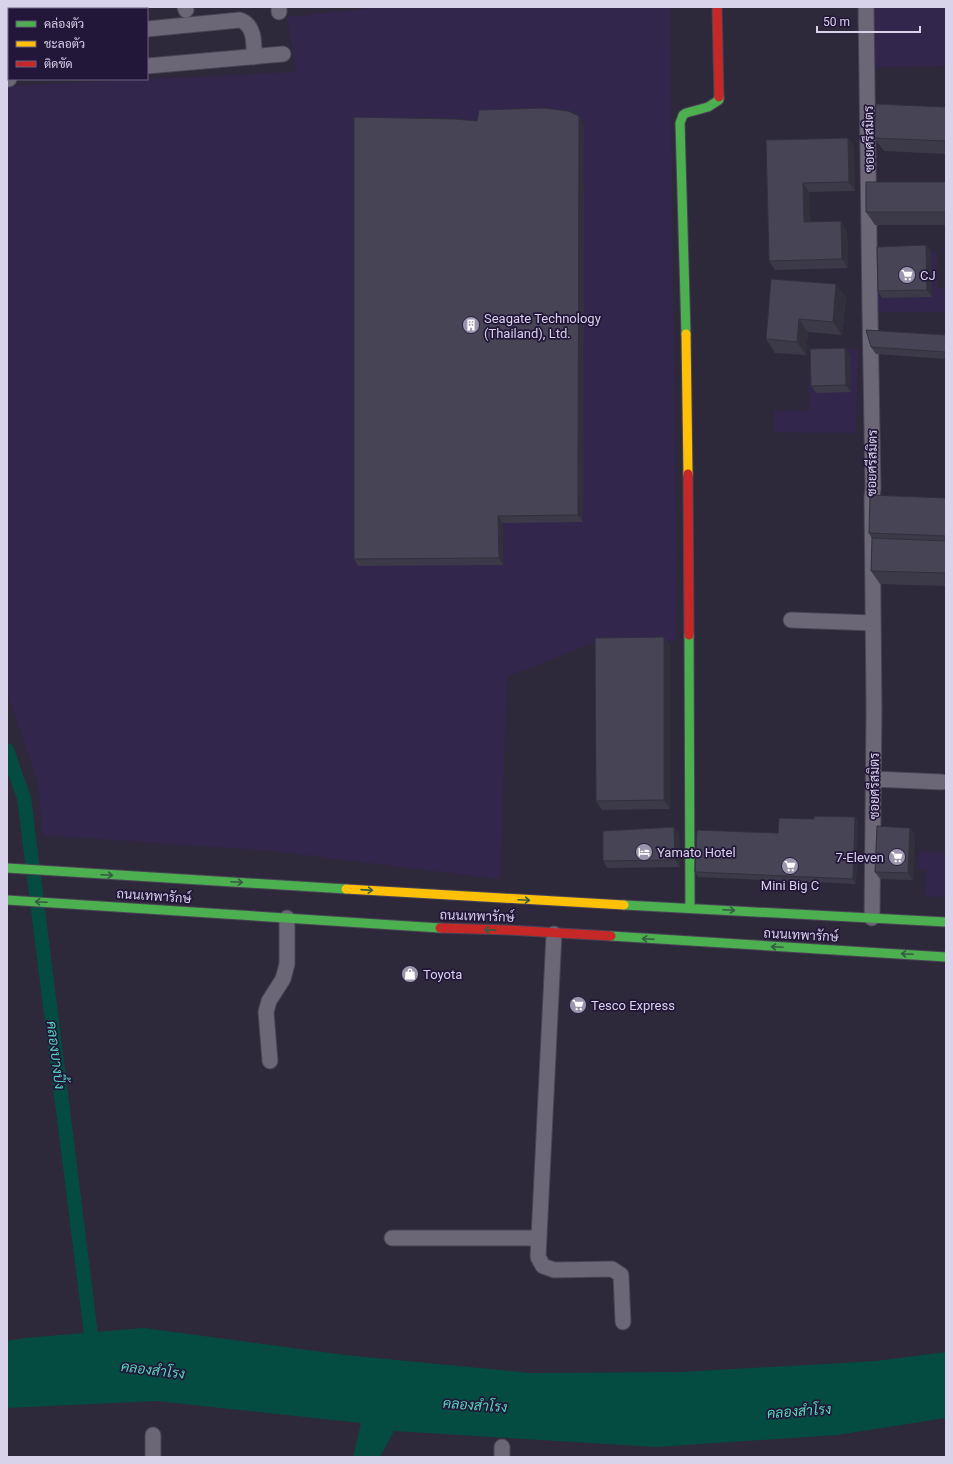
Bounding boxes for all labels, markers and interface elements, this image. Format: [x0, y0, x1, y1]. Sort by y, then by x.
legend [8, 8, 148, 80]
scale bar [817, 8, 920, 34]
text: 50 m [823, 15, 850, 29]
text: คล่องตัว [44, 17, 84, 31]
text: ชะลอตัว [44, 37, 85, 51]
text: ติดขัด [44, 57, 73, 71]
street label: ซอยศรีสมิตร [859, 105, 877, 173]
supermarket icon: CJ [897, 265, 917, 285]
place label: CJ [920, 268, 936, 283]
place label: Seagate Technology (Thailand), Ltd. [484, 311, 601, 341]
building icon: Seagate Technology (Thailand), Ltd. [461, 315, 481, 335]
street label: ซอยศรีสมิตร [862, 429, 880, 497]
street label: ซอยศรีสมิตร [865, 753, 882, 819]
hotel icon: Yamato Hotel [634, 842, 654, 862]
place label: Yamato Hotel [657, 845, 736, 860]
supermarket icon: 7-Eleven [887, 847, 907, 867]
place label: 7-Eleven [835, 850, 884, 865]
supermarket icon: Mini Big C [780, 856, 800, 876]
one-way arrow [100, 871, 113, 878]
place label: Mini Big C [761, 878, 819, 893]
one-way arrow [230, 879, 243, 886]
street label: ถนนเทพารักษ์ [116, 884, 192, 906]
one-way arrow [360, 887, 373, 894]
one-way arrow [517, 896, 530, 903]
one-way arrow [35, 898, 48, 906]
street label: ถนนเทพารักษ์ [439, 905, 515, 925]
one-way arrow [722, 907, 735, 914]
street label: ถนนเทพารักษ์ [763, 924, 839, 944]
one-way arrow [484, 926, 497, 934]
one-way arrow [642, 935, 655, 943]
one-way arrow [771, 943, 784, 950]
one-way arrow [901, 951, 914, 958]
shop icon: Toyota [400, 964, 420, 984]
place label: Toyota [423, 967, 462, 982]
supermarket icon: Tesco Express [568, 995, 588, 1015]
place label: Tesco Express [591, 998, 675, 1013]
water label: คลองบางปิ้ง [44, 1019, 72, 1090]
water label: คลองสำโรง [120, 1358, 186, 1382]
water label: คลองสำโรง [442, 1395, 508, 1415]
water label: คลองสำโรง [766, 1401, 832, 1421]

